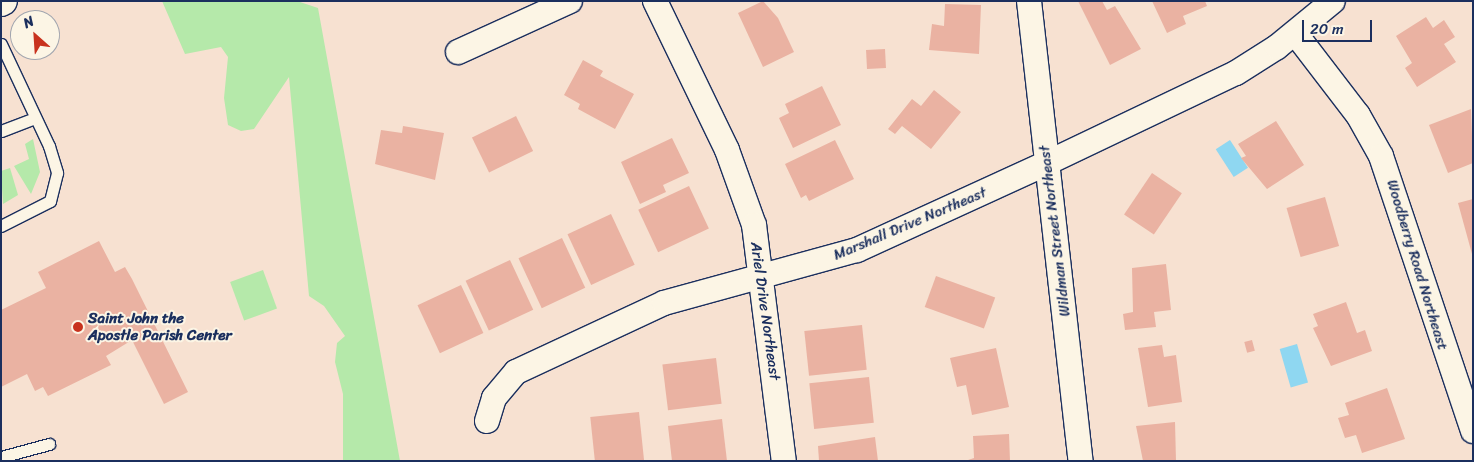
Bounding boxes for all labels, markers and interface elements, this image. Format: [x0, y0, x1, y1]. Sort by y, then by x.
text: N [19, 9, 38, 35]
north arrow [10, 10, 60, 60]
scale bar [1304, 10, 1374, 42]
text: 20 m [1310, 16, 1344, 42]
street label: Wildman Street Northeast [1035, 144, 1075, 318]
street label: Woodberry Road Northeast [1382, 178, 1452, 352]
street label: Marshall Drive Northeast [830, 183, 990, 265]
street label: Ariel Drive Northeast [746, 240, 784, 382]
place label: Saint John the Apostle Parish Center [88, 309, 233, 344]
marker: Saint John the Apostle Parish Center [72, 321, 84, 333]

